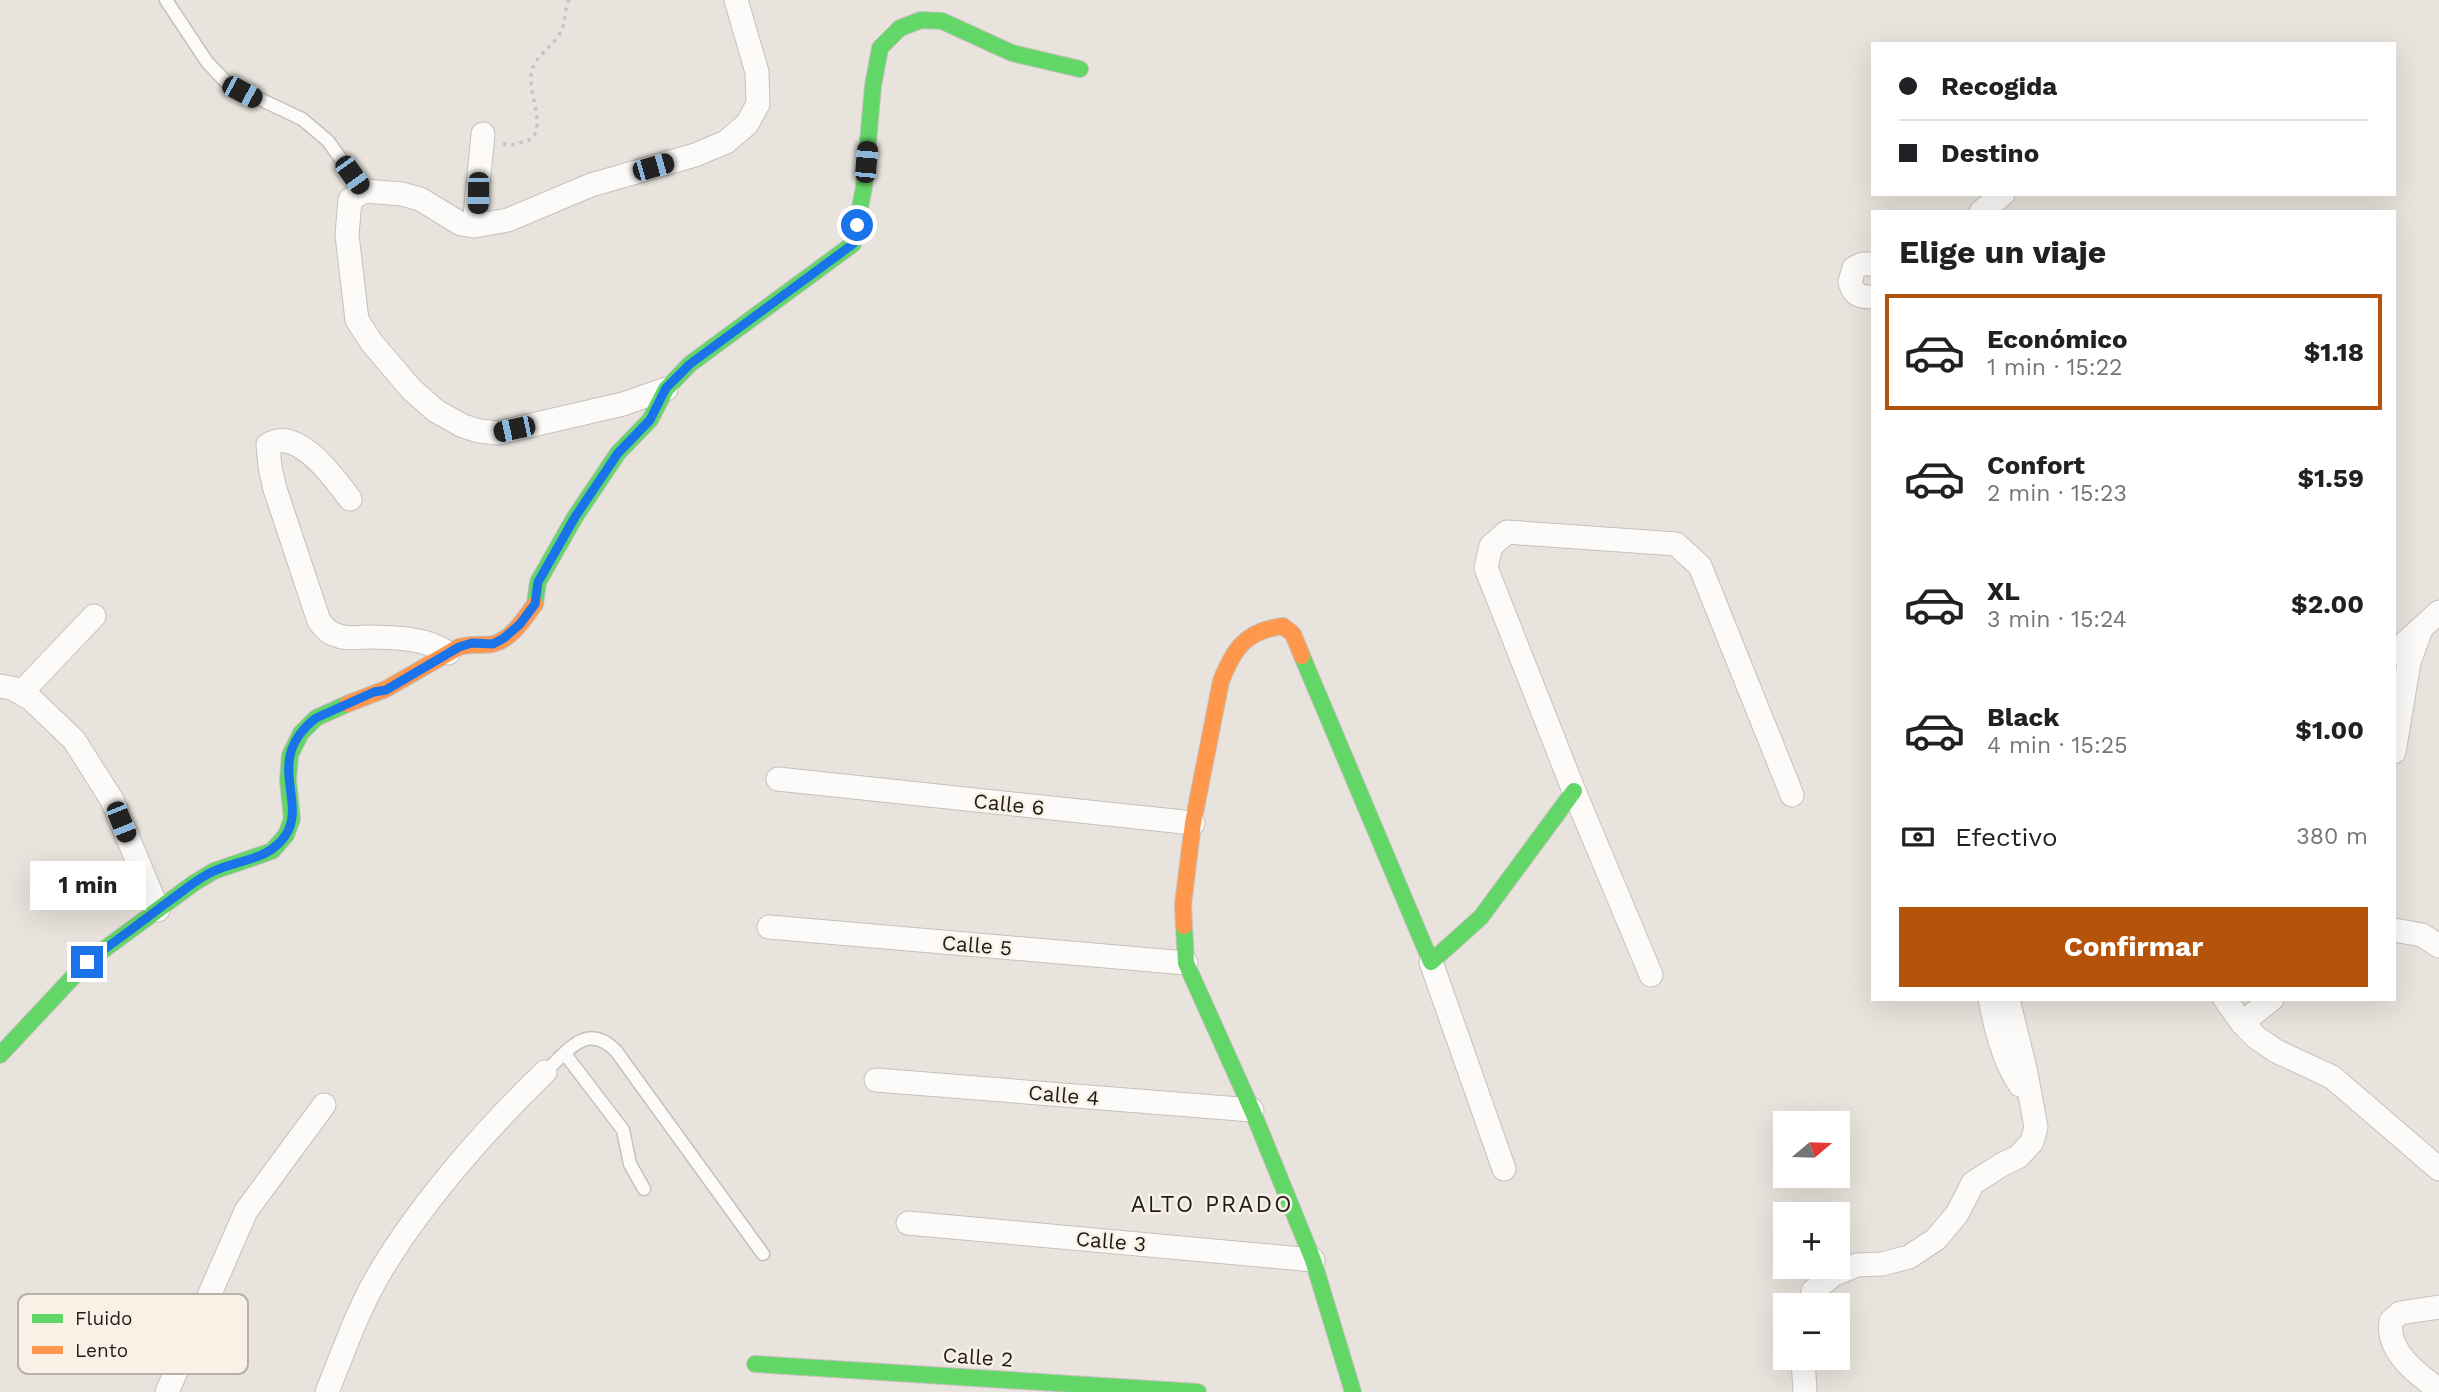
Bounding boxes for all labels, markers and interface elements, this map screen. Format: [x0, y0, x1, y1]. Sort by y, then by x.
text: Recogida [1941, 71, 2057, 101]
car [219, 73, 266, 111]
text: Destino [1941, 138, 2039, 168]
car [854, 140, 879, 184]
car [630, 151, 677, 183]
car [332, 152, 373, 198]
car [468, 172, 489, 214]
route start [841, 209, 873, 241]
text: Elige un viaje [1899, 233, 2106, 271]
icon: car [1903, 321, 1966, 384]
text: Económico [1987, 324, 2128, 354]
text: $1.18 [2304, 337, 2364, 367]
text: 1 min · 15:22 [1987, 354, 2123, 381]
car [492, 414, 537, 444]
icon: car [1903, 447, 1966, 510]
text: Confort [1987, 450, 2085, 480]
text: $1.59 [2297, 463, 2364, 493]
text: 2 min · 15:23 [1987, 480, 2127, 507]
icon: car [1903, 573, 1966, 636]
text: XL [1987, 576, 2020, 606]
text: $2.00 [2291, 589, 2364, 619]
text: 3 min · 15:24 [1987, 606, 2127, 633]
icon: car [1903, 699, 1966, 762]
text: Black [1987, 702, 2059, 732]
text: $1.00 [2295, 715, 2364, 745]
text: 4 min · 15:25 [1987, 732, 2128, 759]
street label: Calle 6 [972, 788, 1046, 820]
car [104, 799, 139, 845]
icon: cash [1899, 818, 1937, 856]
text: Efectivo [1955, 822, 2058, 852]
text: 380 m [2296, 823, 2368, 850]
callout: 1 min [29, 860, 145, 909]
text: 1 min [58, 872, 118, 899]
button: Confirmar [1899, 907, 2368, 987]
street label: Calle 5 [941, 929, 1013, 961]
route end [71, 946, 103, 978]
street label: Calle 4 [1027, 1079, 1101, 1111]
north arrow [1773, 1111, 1850, 1188]
map controls [1773, 1111, 1850, 1370]
district label: ALTO PRADO [1131, 1191, 1293, 1218]
button: + [1773, 1202, 1850, 1279]
street label: Calle 3 [1075, 1225, 1147, 1257]
button: − [1773, 1293, 1850, 1370]
legend [18, 1294, 248, 1374]
text: Fluido [75, 1307, 133, 1330]
text: Lento [75, 1339, 128, 1362]
street label: Calle 2 [942, 1342, 1014, 1372]

